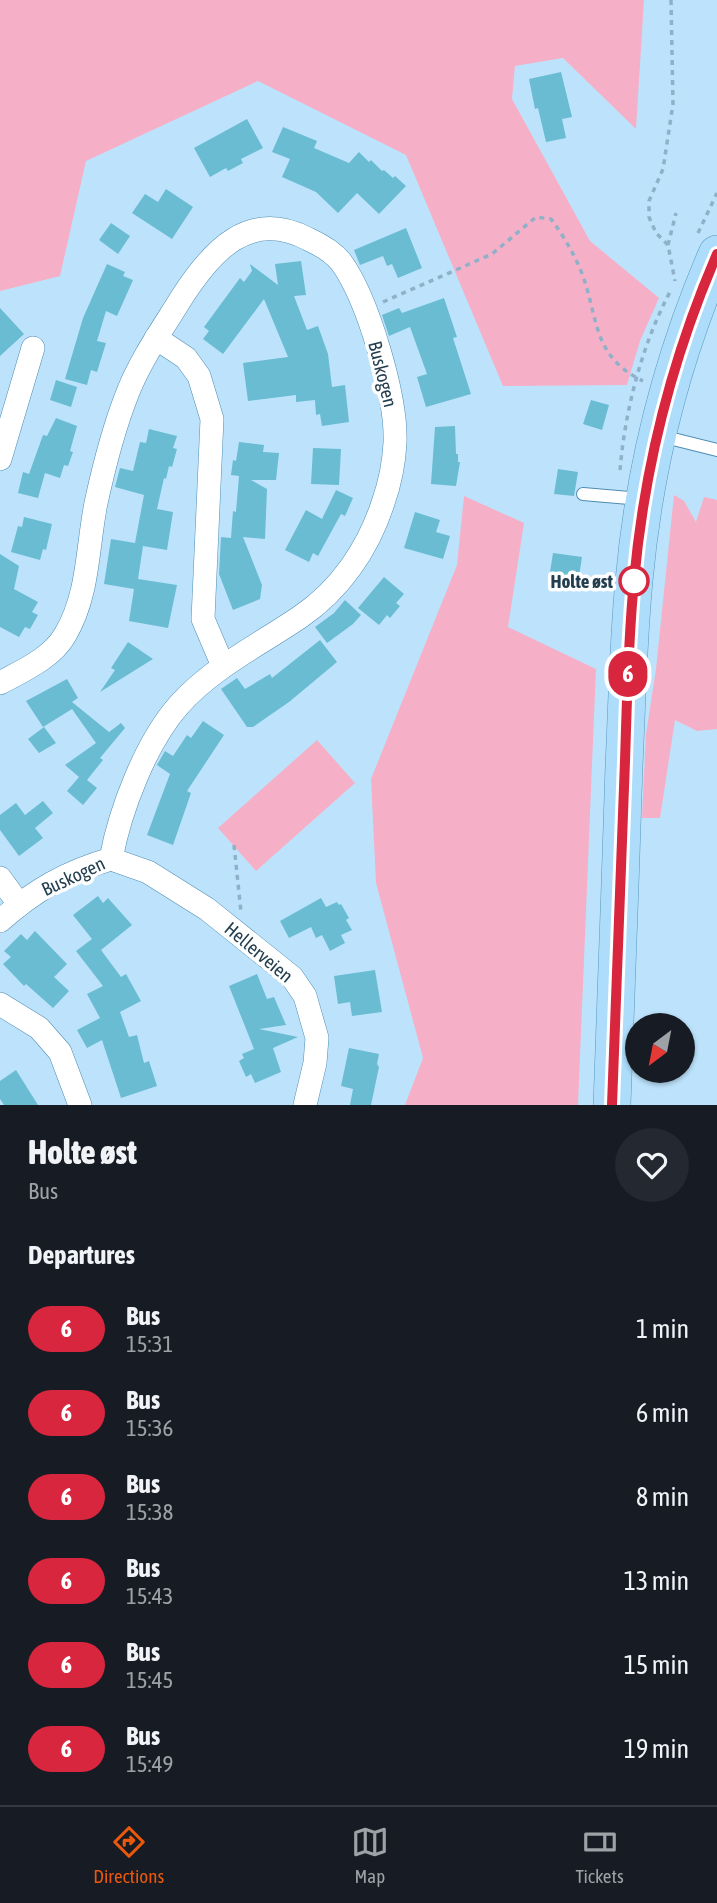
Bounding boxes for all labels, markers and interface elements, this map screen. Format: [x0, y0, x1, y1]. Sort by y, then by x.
street label: Buskogen [364, 339, 402, 409]
marker: Holte øst [619, 566, 649, 596]
place label: Holte øst [550, 570, 614, 592]
line badge: 6 [605, 651, 651, 697]
text: 6 [622, 660, 634, 687]
street label: Buskogen [38, 852, 108, 900]
street label: Hellerveien [220, 917, 298, 987]
north arrow [625, 1013, 695, 1083]
map controls [625, 1013, 695, 1083]
button: heart [615, 1128, 689, 1202]
text: Holte øst [28, 1133, 137, 1171]
text: Bus [28, 1178, 58, 1204]
text: Departures [28, 1240, 135, 1270]
text: Bus [126, 1301, 160, 1331]
text: 1 min [636, 1314, 689, 1344]
text: 6 [61, 1315, 72, 1342]
text: 15:31 [126, 1331, 173, 1357]
text: Bus [126, 1385, 160, 1415]
text: 6 min [636, 1398, 689, 1428]
text: 6 [61, 1399, 72, 1426]
text: 15:36 [126, 1415, 173, 1441]
text: Bus [126, 1469, 160, 1499]
text: 8 min [636, 1482, 689, 1512]
text: 6 [61, 1483, 72, 1510]
text: 15:38 [126, 1499, 173, 1525]
text: Bus [126, 1553, 160, 1583]
text: 13 min [624, 1566, 689, 1596]
text: 6 [61, 1567, 72, 1594]
text: 15:43 [126, 1583, 173, 1609]
text: Bus [126, 1637, 160, 1667]
text: 15 min [624, 1650, 689, 1680]
text: 6 [61, 1651, 72, 1678]
text: 15:45 [126, 1667, 173, 1693]
text: Bus [126, 1721, 160, 1751]
text: 19 min [624, 1734, 689, 1764]
text: 6 [61, 1735, 72, 1762]
text: 15:49 [126, 1751, 173, 1777]
tab: Directions [93, 1823, 164, 1887]
tab: Map [351, 1823, 389, 1887]
tab: Tickets [576, 1823, 624, 1887]

